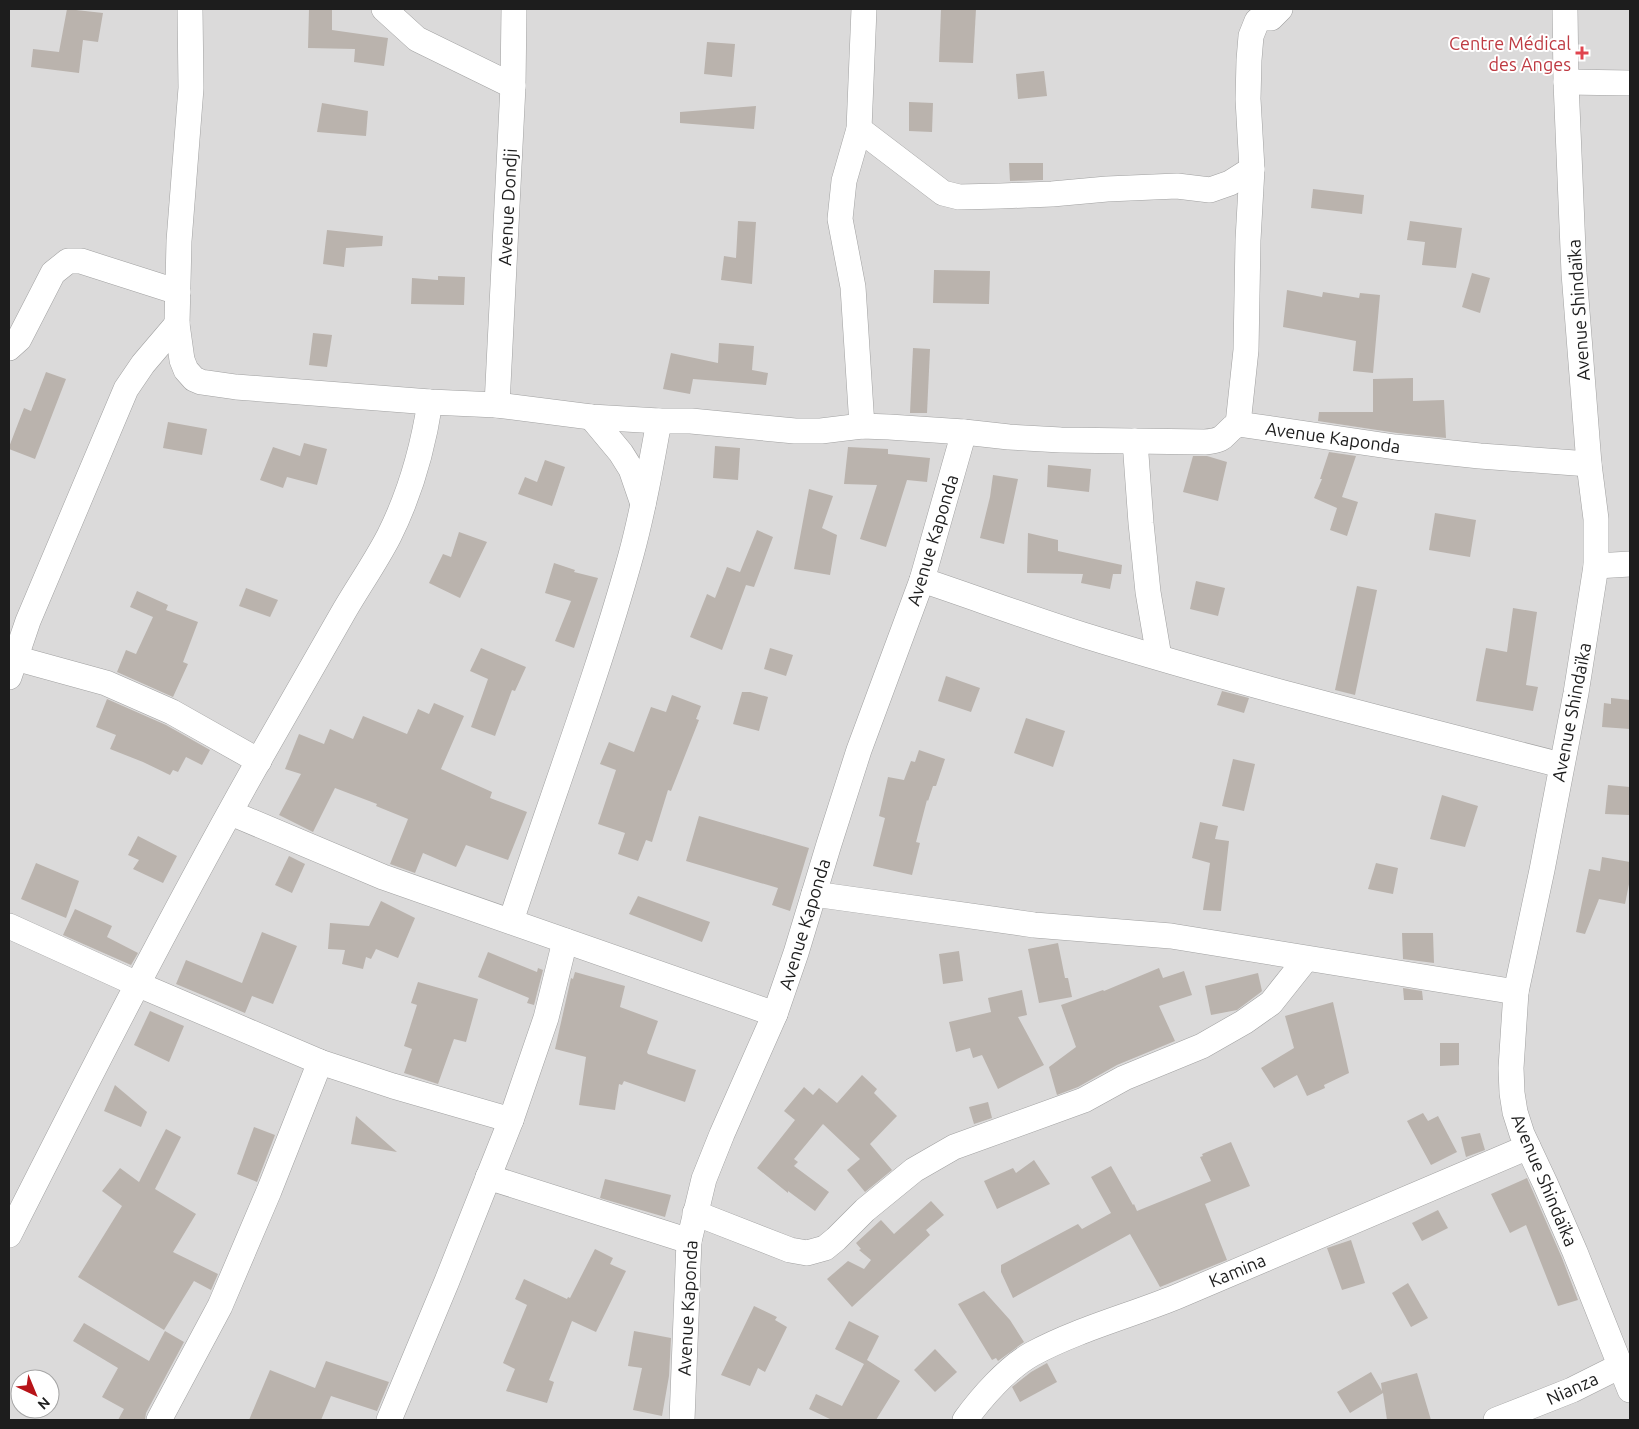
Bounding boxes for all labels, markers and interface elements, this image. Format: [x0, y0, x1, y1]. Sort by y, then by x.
place label: Centre Médical des Anges [1449, 33, 1571, 74]
marker: Centre Médical des Anges [1575, 46, 1589, 60]
street label: Avenue Dondji [494, 148, 520, 266]
street label: Avenue Shindaïka [1563, 239, 1593, 381]
street label: Avenue Kaponda [1264, 418, 1402, 456]
street label: Avenue Kaponda [903, 472, 961, 608]
street label: Avenue Shindaïka [1548, 641, 1594, 783]
street label: Avenue Kaponda [775, 856, 833, 992]
street label: Avenue Shindaïka [1508, 1111, 1582, 1249]
street label: Avenue Kaponda [673, 1240, 701, 1376]
street label: Kamina [1206, 1249, 1268, 1291]
street label: Nianza [1543, 1368, 1601, 1408]
north arrow [10, 1369, 60, 1419]
text: N [35, 1394, 53, 1413]

